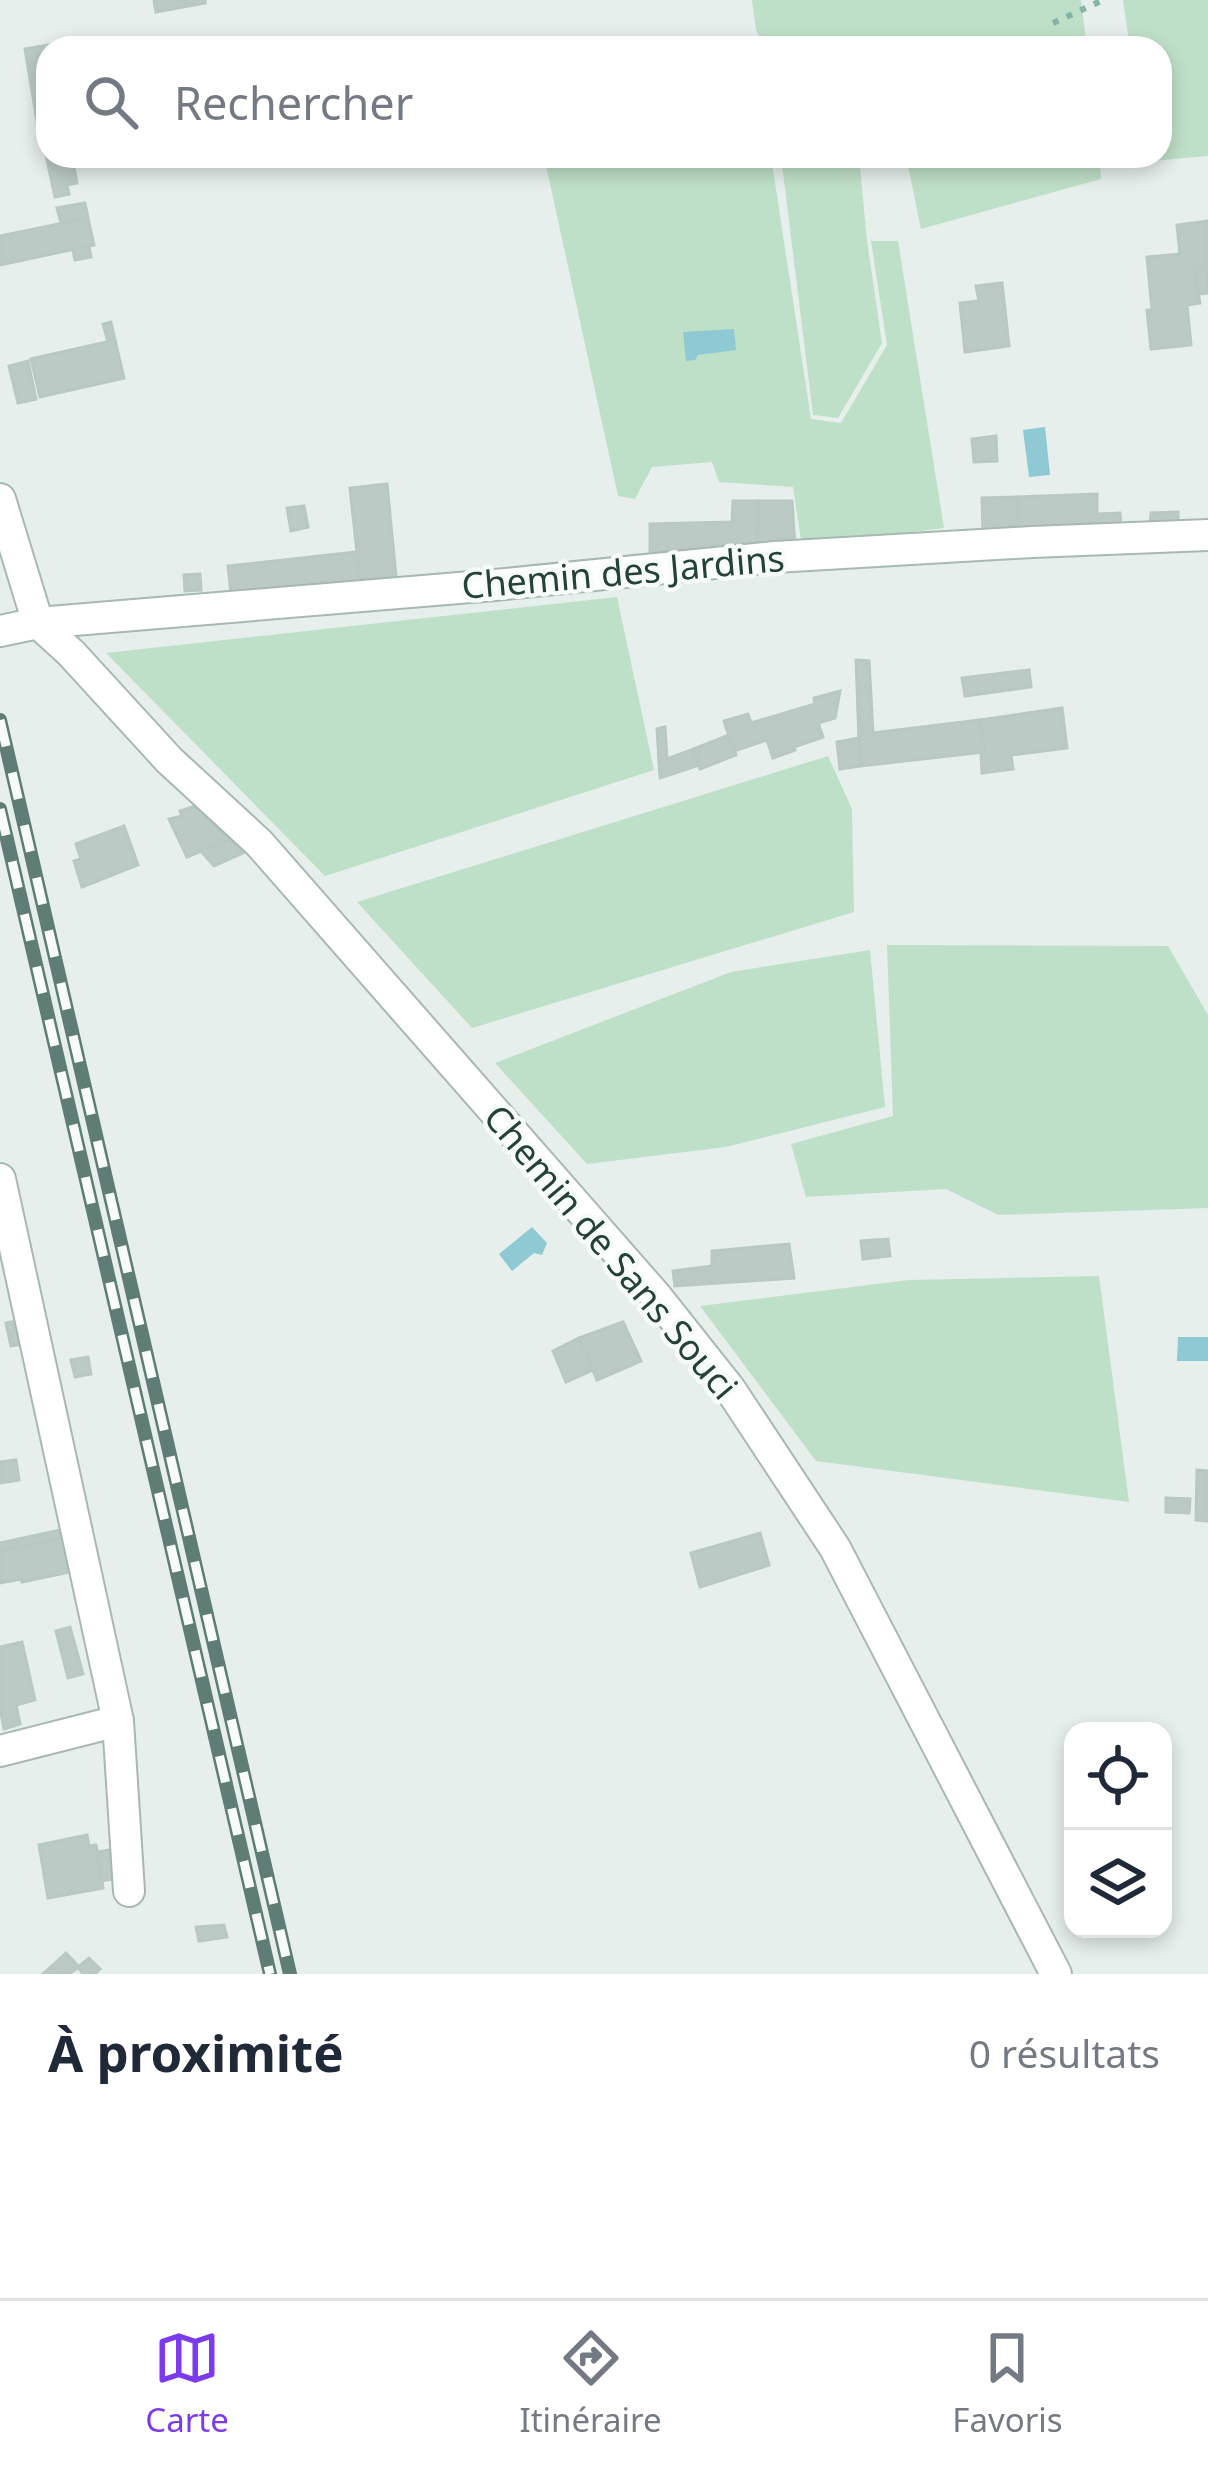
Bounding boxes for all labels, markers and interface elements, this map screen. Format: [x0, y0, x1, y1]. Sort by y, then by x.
search box [36, 36, 1172, 168]
icon: search [78, 69, 144, 135]
text: Rechercher [174, 72, 413, 133]
street label: Chemin des Jardins [459, 533, 786, 610]
street label: Chemin de Sans Souci [473, 1094, 749, 1409]
map controls [1064, 1722, 1172, 1938]
button: locate [1064, 1722, 1172, 1830]
button: layers [1064, 1830, 1172, 1938]
text: À proximité [48, 2017, 344, 2087]
text: 0 résultats [969, 2026, 1160, 2079]
tab: Carte [145, 2325, 229, 2442]
tab: Itinéraire [519, 2325, 662, 2442]
tab: Favoris [952, 2325, 1063, 2442]

